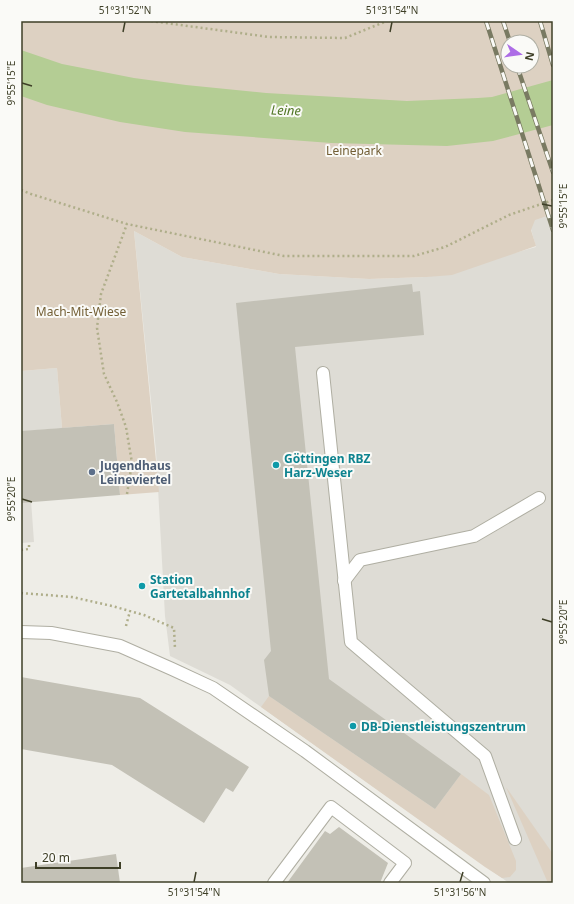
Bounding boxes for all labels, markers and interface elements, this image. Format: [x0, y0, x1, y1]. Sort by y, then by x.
text: 51°31'52"N [99, 3, 151, 17]
text: 51°31'54"N [366, 3, 418, 17]
north arrow [500, 34, 540, 74]
text: N [522, 50, 539, 62]
text: 9°55'15"E [4, 61, 18, 105]
water label: Leine [271, 100, 302, 120]
park label: Leinepark [326, 142, 382, 159]
text: 9°55'15"E [556, 184, 570, 228]
park label: Mach-Mit-Wiese [36, 303, 126, 320]
place label: Göttingen RBZ Harz-Weser [284, 450, 371, 481]
place label: Jugendhaus Leineviertel [99, 457, 171, 488]
marker: Göttingen RBZ Harz-Weser [271, 460, 281, 470]
marker: Jugendhaus Leineviertel [87, 467, 97, 477]
text: 9°55'20"E [4, 477, 18, 521]
place label: Station Gartetalbahnhof [150, 571, 251, 602]
marker: Station Gartetalbahnhof [137, 581, 147, 591]
text: 9°55'20"E [556, 600, 570, 644]
place label: DB-Dienstleistungszentrum [361, 718, 526, 735]
marker: DB-Dienstleistungszentrum [348, 721, 358, 731]
scale bar [36, 844, 120, 870]
text: 20 m [42, 849, 70, 866]
text: 51°31'54"N [168, 885, 220, 899]
text: 51°31'56"N [434, 885, 486, 899]

